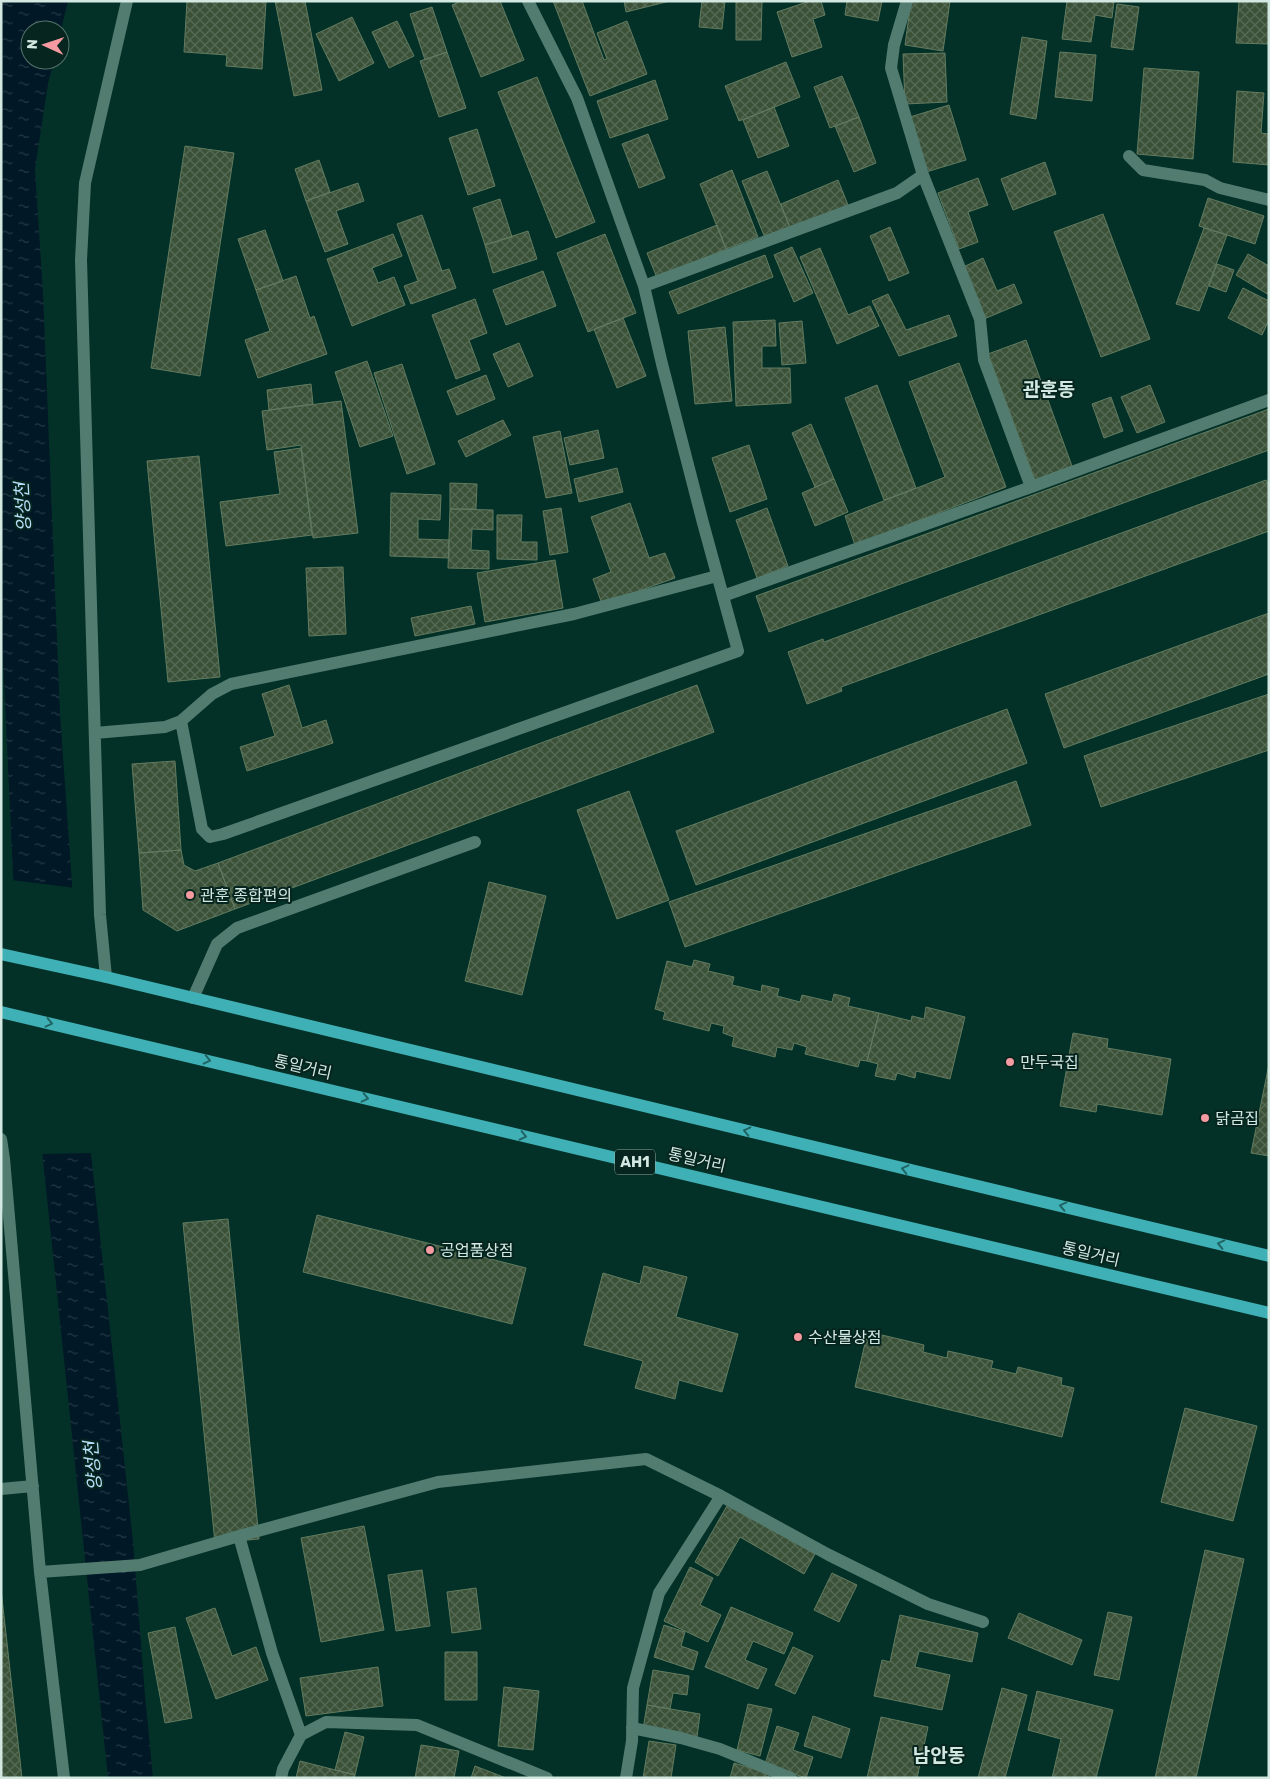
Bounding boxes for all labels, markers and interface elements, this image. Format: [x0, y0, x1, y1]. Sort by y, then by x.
north arrow [20, 20, 70, 70]
text: N [24, 39, 41, 50]
district label: 관훈동 [1023, 378, 1075, 401]
water label: 양성천 [11, 479, 35, 532]
place label: 관훈 종합편의 [200, 886, 292, 905]
marker: 관훈 종합편의 [184, 889, 196, 901]
one-way arrow [44, 1017, 53, 1028]
street label: 통일거리 [272, 1051, 334, 1083]
place label: 만두국집 [1020, 1053, 1079, 1072]
one-way arrow [202, 1055, 210, 1065]
marker: 만두국집 [1004, 1056, 1016, 1068]
one-way arrow [360, 1092, 369, 1103]
place label: 닭곰집 [1215, 1109, 1259, 1128]
marker: 닭곰집 [1199, 1112, 1211, 1124]
one-way arrow [743, 1126, 752, 1137]
one-way arrow [518, 1130, 527, 1141]
street label: 통일거리 [666, 1144, 728, 1176]
road number: AH1 [615, 1150, 655, 1174]
one-way arrow [901, 1164, 910, 1175]
one-way arrow [1060, 1202, 1068, 1212]
street label: 통일거리 [1060, 1238, 1122, 1270]
one-way arrow [1217, 1239, 1226, 1250]
place label: 공업품상점 [440, 1241, 514, 1260]
marker: 공업품상점 [424, 1244, 436, 1256]
place label: 수산물상점 [808, 1328, 882, 1347]
marker: 수산물상점 [792, 1331, 804, 1343]
water label: 양성천 [80, 1438, 106, 1492]
district label: 남안동 [913, 1744, 965, 1767]

